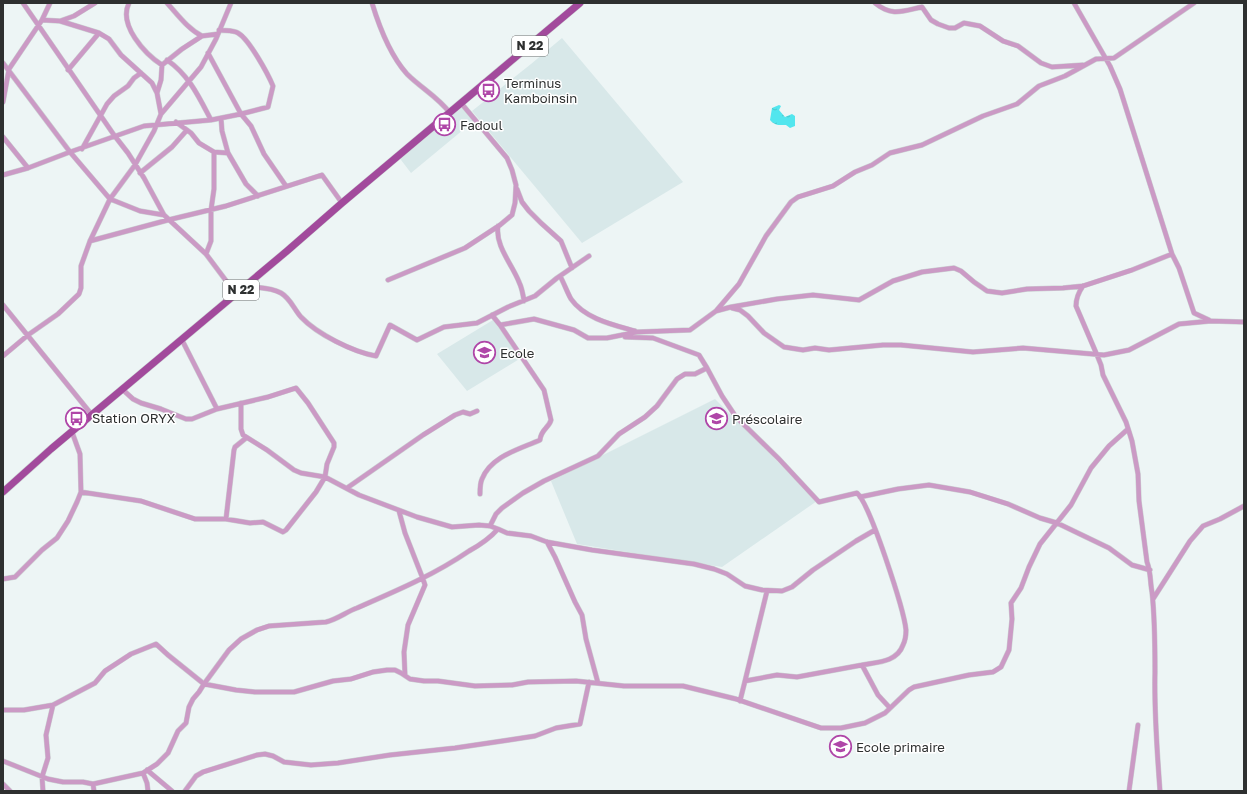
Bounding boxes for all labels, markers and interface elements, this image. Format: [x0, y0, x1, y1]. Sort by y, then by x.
road number: N 22 [512, 36, 548, 56]
place label: Terminus Kamboinsin [504, 75, 577, 106]
bus stop icon: Terminus Kamboinsin [475, 77, 501, 103]
bus stop icon: Fadoul [432, 112, 458, 138]
place label: Fadoul [460, 117, 503, 133]
road number: N 22 [223, 280, 259, 300]
school or university icon: Ecole [471, 340, 497, 366]
place label: Ecole [500, 345, 534, 361]
bus stop icon: Station ORYX [63, 405, 89, 431]
school or university icon: Préscolaire [703, 406, 729, 432]
place label: Station ORYX [92, 410, 176, 426]
place label: Préscolaire [732, 411, 802, 427]
school or university icon: Ecole primaire [827, 734, 853, 760]
place label: Ecole primaire [856, 739, 945, 755]

